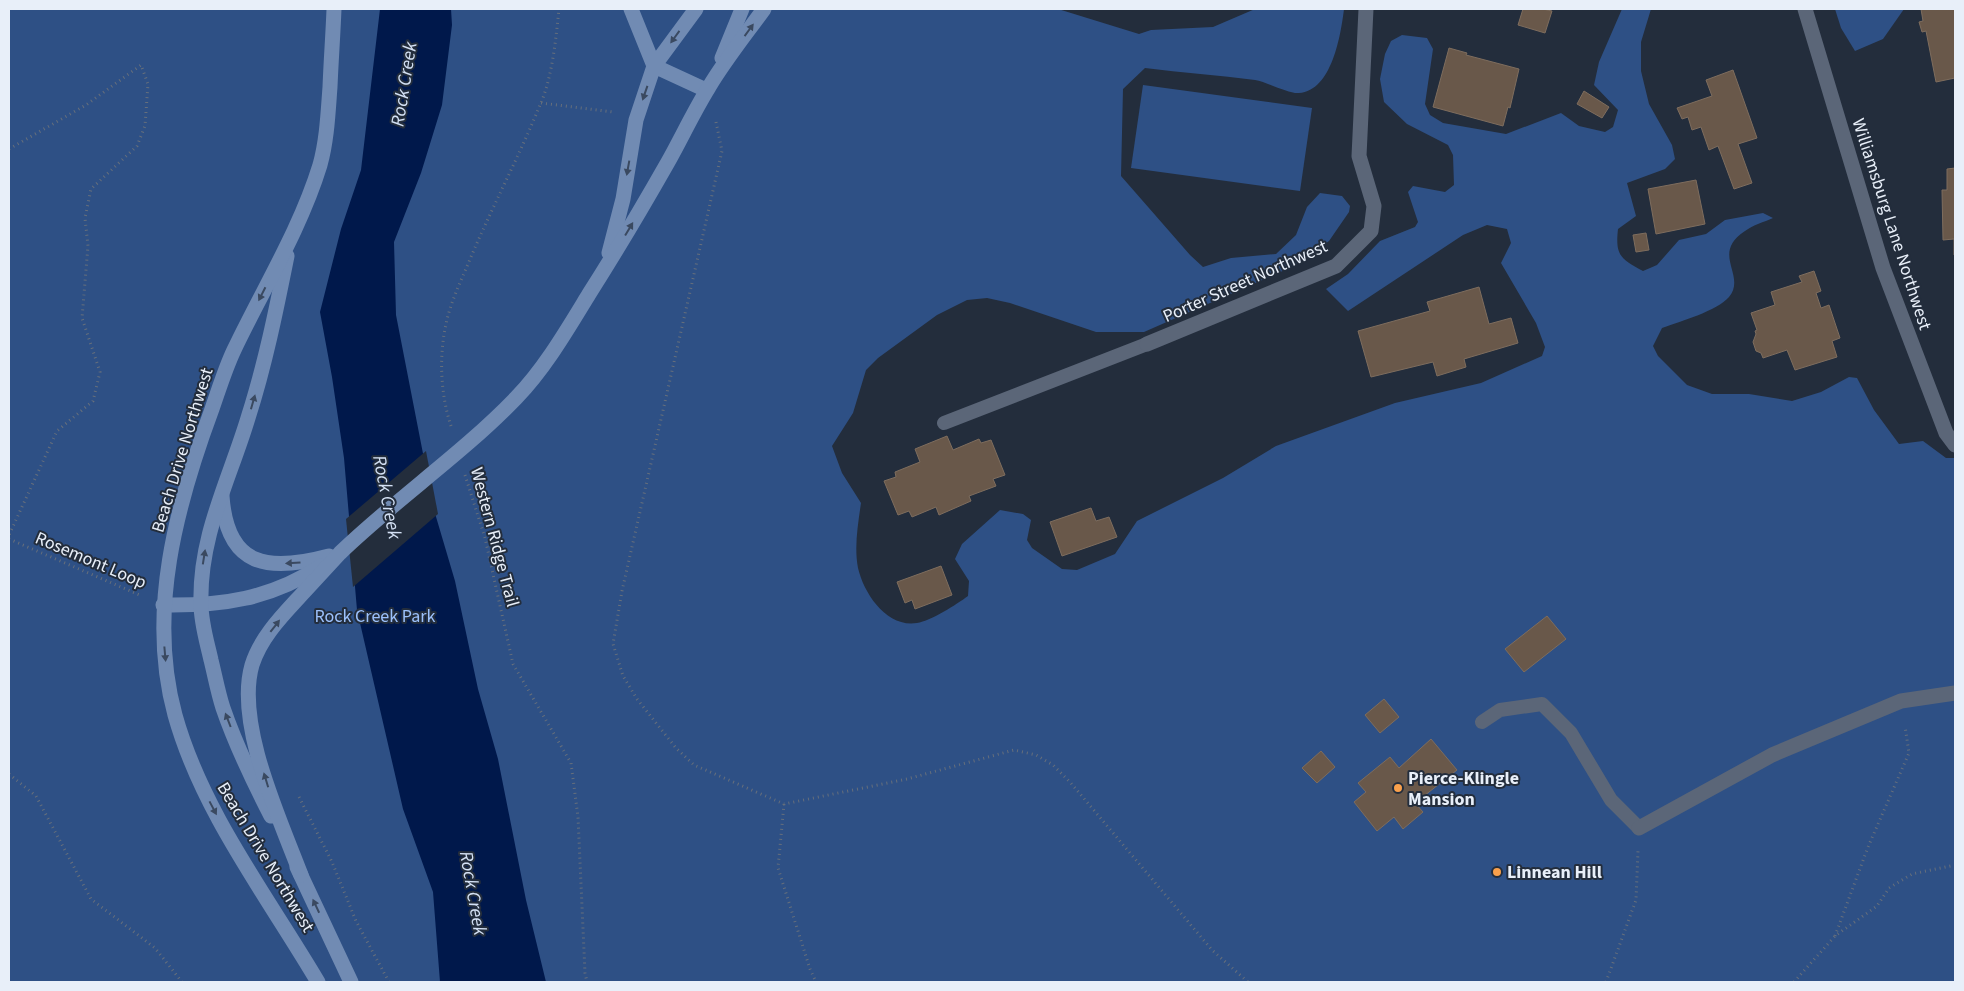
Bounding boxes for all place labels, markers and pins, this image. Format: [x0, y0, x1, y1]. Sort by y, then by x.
place label: Pierce-Klingle Mansion [1408, 766, 1519, 812]
marker: Pierce-Klingle Mansion [1392, 782, 1404, 794]
place label: Linnean Hill [1507, 860, 1602, 885]
marker: Linnean Hill [1491, 866, 1503, 878]

